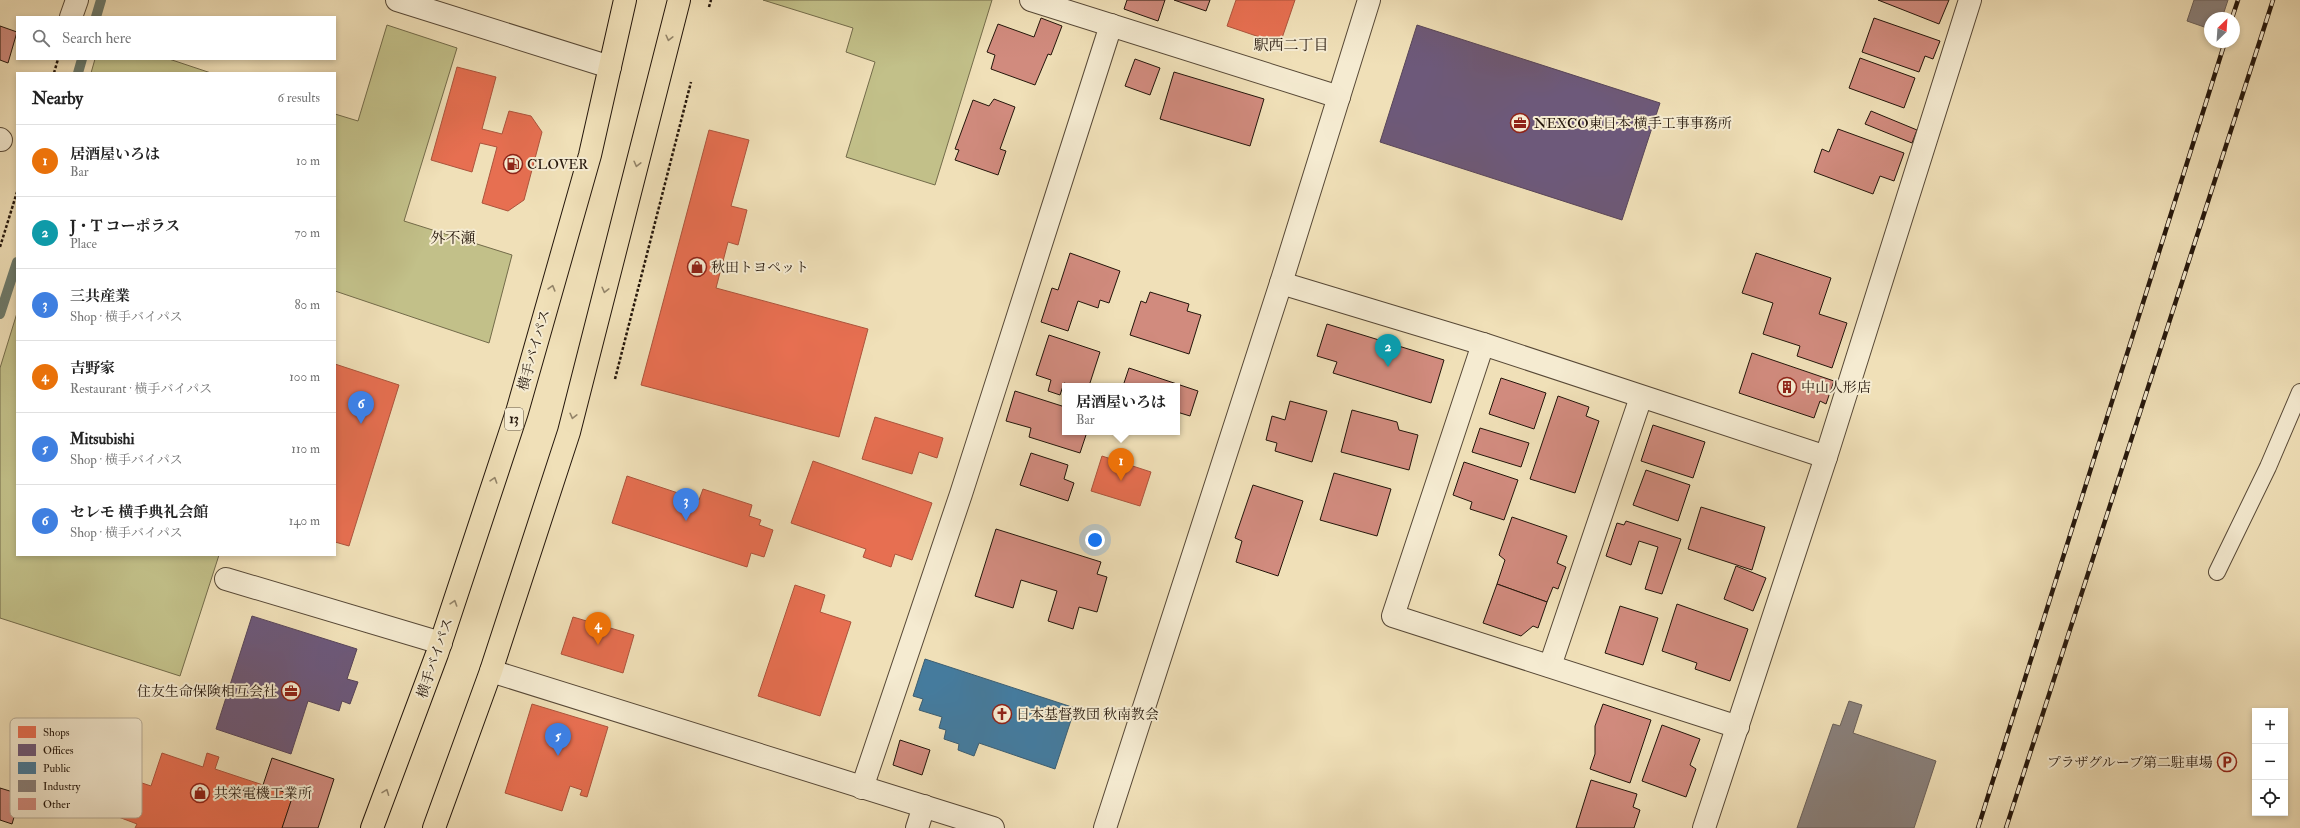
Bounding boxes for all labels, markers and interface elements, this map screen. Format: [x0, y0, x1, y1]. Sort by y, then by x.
north arrow [2204, 12, 2240, 48]
search box [16, 16, 336, 60]
icon: search [30, 27, 52, 49]
text: Search here [62, 29, 131, 48]
one-way arrow [666, 35, 674, 41]
district label: 駅西二丁目 [1253, 36, 1329, 55]
text: Nearby [32, 88, 83, 109]
text: 6 results [277, 90, 320, 106]
office icon: NEXCO東日本 横手工事事務所 [1509, 112, 1531, 134]
place label: NEXCO東日本 横手工事事務所 [1534, 115, 1732, 132]
text: 居酒屋いろは [70, 145, 160, 164]
text: 1 [43, 153, 47, 169]
text: 10 m [296, 153, 320, 169]
fuel station icon: CLOVER [502, 153, 524, 175]
place label: CLOVER [527, 156, 589, 173]
one-way arrow [633, 160, 642, 167]
text: Bar [70, 164, 89, 180]
text: J・T コーポラス [70, 217, 180, 236]
text: 2 [42, 225, 48, 241]
text: 70 m [295, 225, 320, 241]
district label: 外不瀬 [430, 229, 476, 248]
text: Place [70, 236, 97, 252]
shop icon: 秋田トヨペット [686, 256, 708, 278]
place label: 秋田トヨペット [711, 259, 809, 276]
one-way arrow [547, 285, 556, 292]
one-way arrow [601, 286, 610, 293]
text: 三共産業 [70, 287, 130, 306]
text: 3 [43, 297, 48, 313]
text: 80 m [294, 297, 320, 313]
street label: 横手バイパス [514, 307, 554, 393]
text: Shop · 横手バイパス [70, 309, 183, 325]
pin: 2 [1375, 334, 1401, 367]
text: 吉野家 [70, 359, 115, 378]
text: 4 [41, 369, 49, 385]
text: 100 m [289, 369, 320, 385]
building icon: 中山人形店 [1776, 376, 1798, 398]
place label: 中山人形店 [1801, 379, 1871, 396]
text: Restaurant · 横手バイパス [70, 381, 212, 397]
popup [1062, 383, 1180, 435]
pin: 6 [348, 391, 374, 424]
text: 居酒屋いろは [1076, 393, 1166, 412]
road number: 13 [505, 408, 523, 430]
one-way arrow [569, 412, 578, 419]
text: Bar [1076, 412, 1095, 428]
text: Mitsubishi [70, 430, 134, 449]
text: 5 [42, 441, 48, 457]
text: 110 m [291, 441, 320, 457]
pin: 1 [1108, 448, 1134, 481]
text: Shop · 横手バイパス [70, 452, 183, 468]
one-way arrow [489, 477, 498, 484]
pin: 3 [673, 488, 699, 521]
text: セレモ 横手典礼会館 [70, 503, 208, 522]
text: 6 [42, 513, 48, 529]
text: 140 m [289, 513, 320, 529]
text: Shop · 横手バイパス [70, 525, 183, 541]
your location [1085, 530, 1105, 550]
one-way arrow [449, 600, 458, 607]
pin: 4 [585, 612, 611, 645]
street label: 横手バイパス [413, 616, 457, 700]
office icon: 住友生命保険相互会社 [280, 680, 302, 702]
place label: 住友生命保険相互会社 [137, 683, 277, 700]
church icon: 日本基督教団 秋南教会 [991, 703, 1013, 725]
place label: 日本基督教団 秋南教会 [1016, 706, 1159, 723]
map controls [2252, 708, 2288, 816]
button: + [2252, 708, 2288, 744]
legend [10, 718, 142, 818]
pin: 5 [545, 723, 571, 756]
text: Shops [43, 726, 70, 740]
text: Offices [43, 744, 74, 757]
button: − [2252, 744, 2288, 780]
parking icon: プラザグループ第二駐車場 [2216, 751, 2238, 773]
place label: プラザグループ第二駐車場 [2047, 754, 2213, 771]
text: Public [43, 762, 71, 775]
text: Industry [43, 780, 81, 794]
button: locate [2252, 780, 2288, 816]
shop icon: 共栄電機工業所 [189, 782, 211, 804]
place label: 共栄電機工業所 [214, 785, 312, 802]
one-way arrow [381, 788, 389, 795]
text: Other [43, 798, 71, 811]

